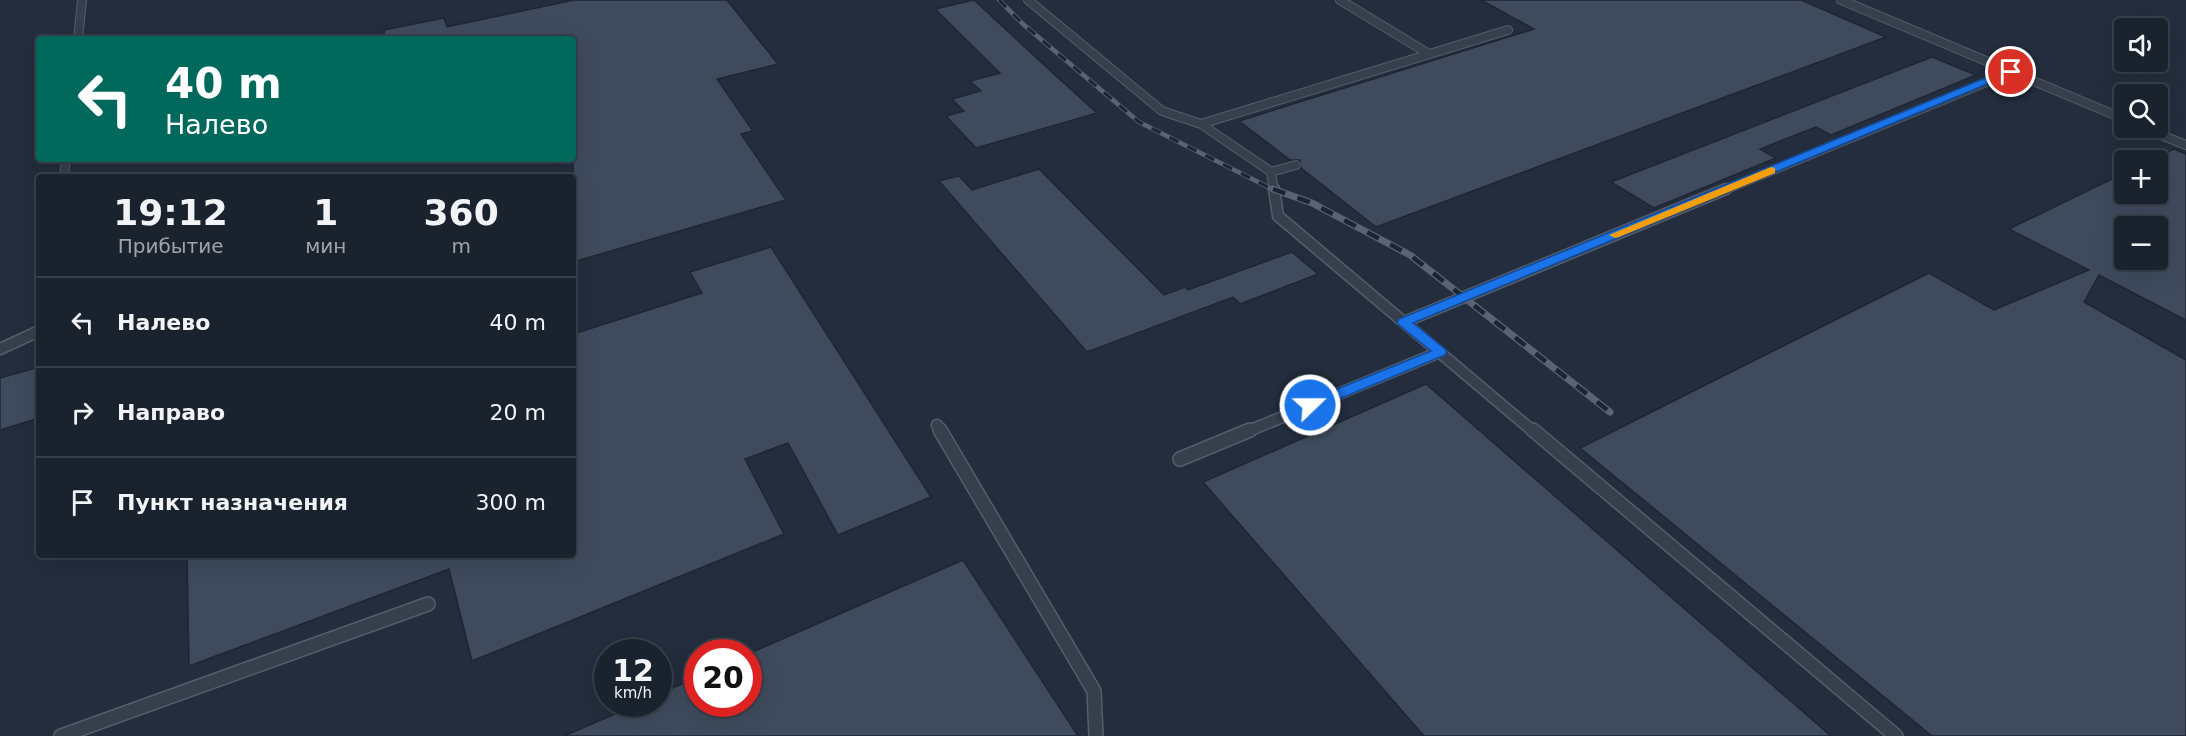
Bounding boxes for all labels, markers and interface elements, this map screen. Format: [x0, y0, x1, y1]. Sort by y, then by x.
map controls [2114, 18, 2168, 270]
button: sound [2114, 18, 2168, 72]
pin [1985, 46, 2036, 97]
icon: arrive [1994, 55, 2027, 88]
text: 40 m [165, 59, 282, 108]
icon: left [66, 60, 144, 138]
button: search [2114, 84, 2168, 138]
text: Налево [165, 109, 268, 140]
button: + [2114, 150, 2168, 204]
text: 19:12 [113, 192, 228, 233]
text: 1 [313, 192, 338, 233]
text: 360 [424, 192, 499, 233]
button: − [2114, 216, 2168, 270]
text: Прибытие [118, 234, 223, 258]
text: мин [305, 234, 346, 258]
text: m [451, 234, 471, 258]
icon: left [66, 306, 99, 339]
text: Налево [117, 310, 210, 335]
text: 40 m [490, 310, 546, 335]
position arrow [1278, 373, 1342, 437]
icon: right [66, 396, 99, 429]
text: Направо [117, 400, 225, 425]
text: 20 m [490, 400, 546, 425]
icon: arrive [66, 486, 99, 519]
text: Пункт назначения [117, 490, 348, 515]
text: 300 m [476, 490, 546, 515]
speed limit sign: 20 [684, 639, 762, 717]
text: 12 [612, 653, 654, 688]
text: km/h [614, 684, 652, 702]

